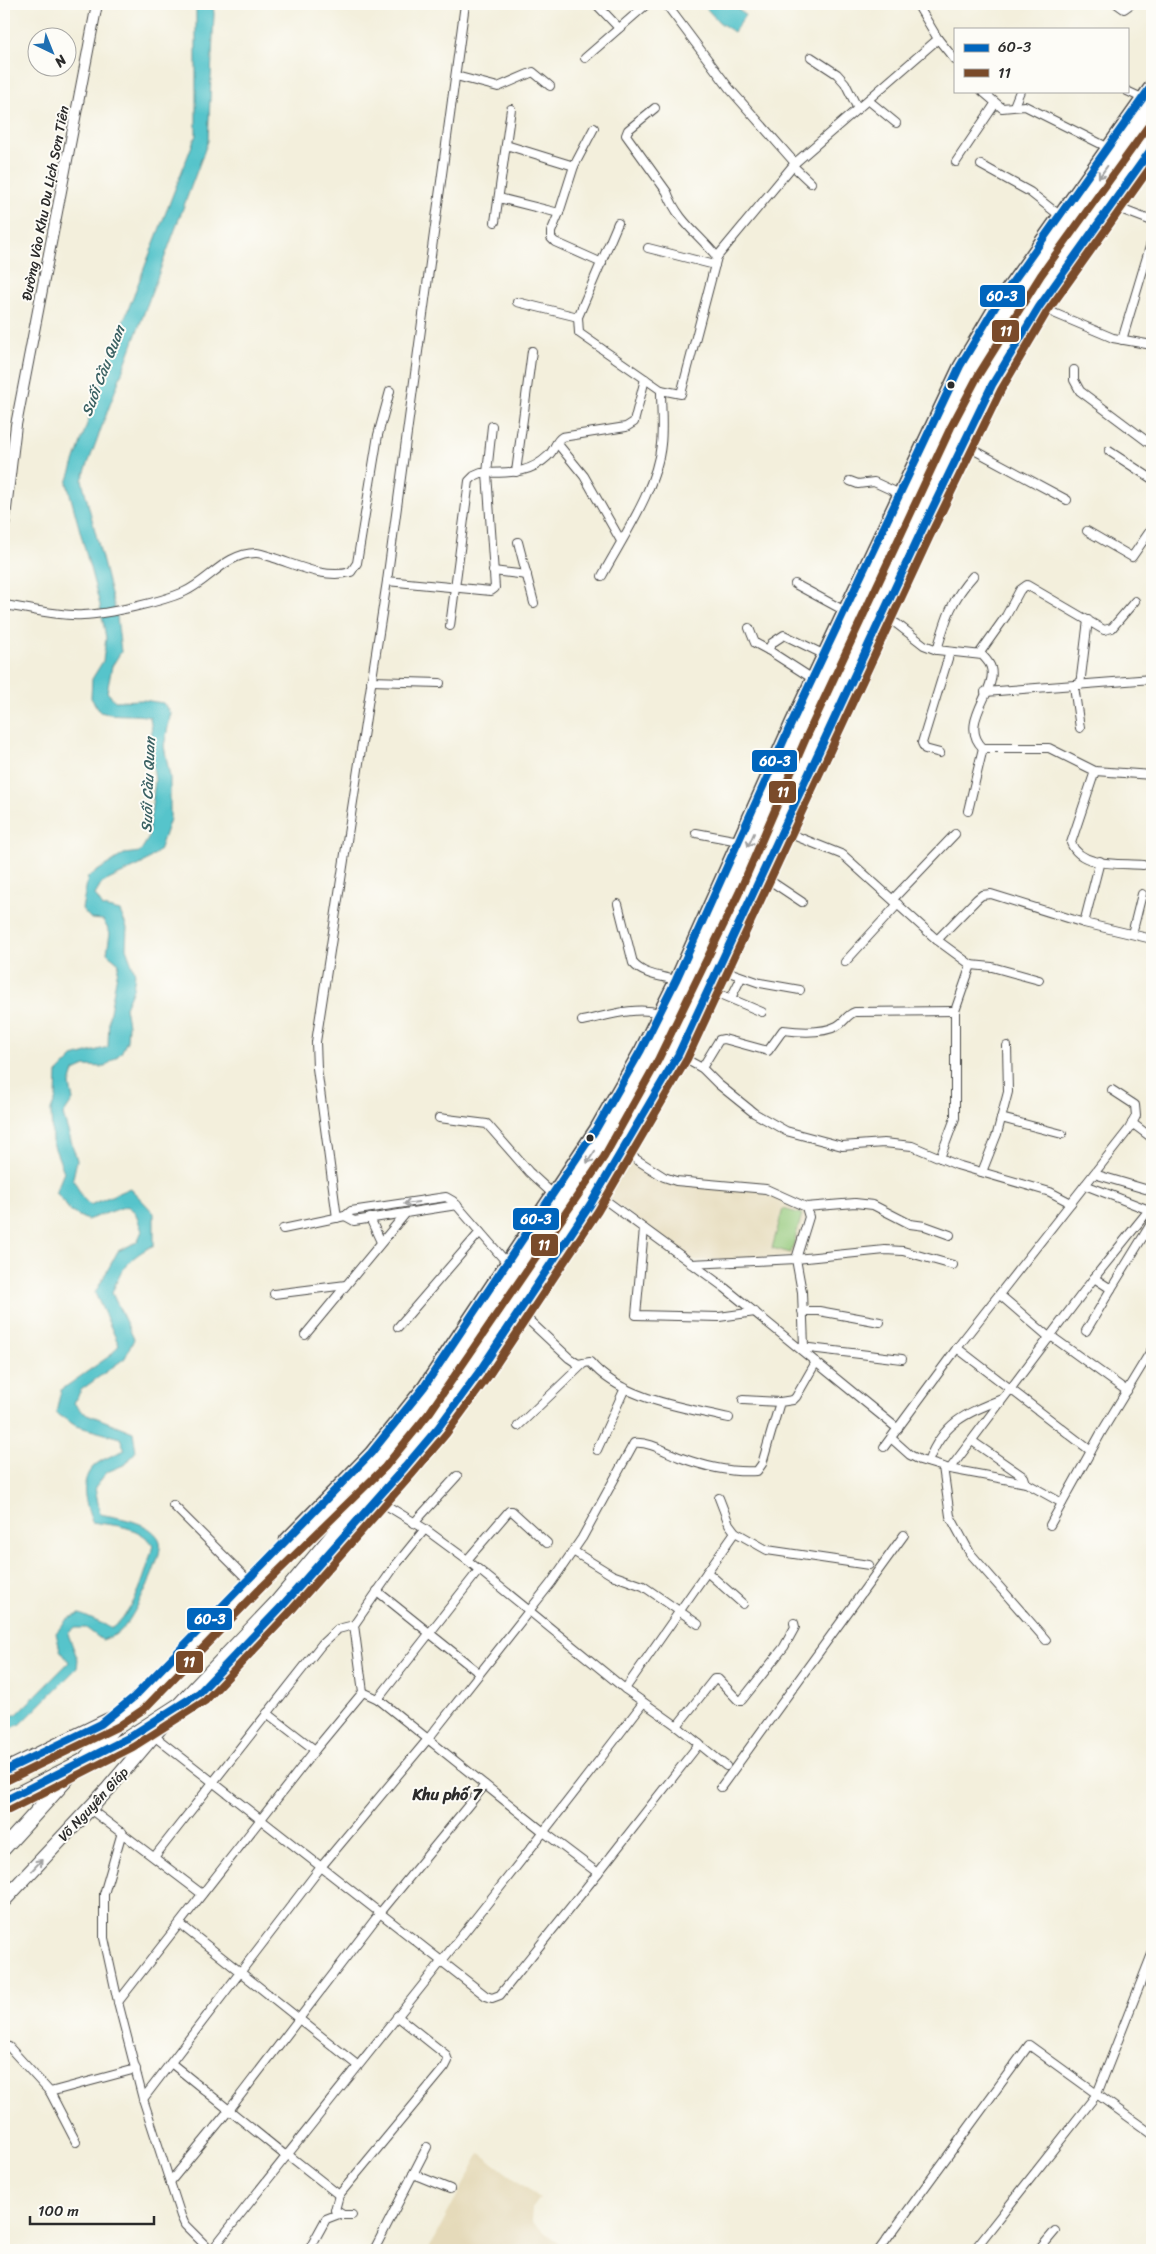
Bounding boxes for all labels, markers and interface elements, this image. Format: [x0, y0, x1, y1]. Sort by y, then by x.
north arrow [28, 28, 78, 78]
legend [954, 28, 1128, 92]
text: 60-3 [998, 34, 1031, 60]
text: N [48, 48, 73, 74]
text: 11 [998, 60, 1011, 86]
street label: Đường Vào Khu Du Lịch Sơn Tiên [14, 103, 77, 303]
one-way arrow [1098, 165, 1108, 179]
line badge: 60-3 [979, 284, 1026, 308]
text: 60-3 [986, 284, 1018, 309]
line badge: 11 [991, 319, 1020, 343]
text: 11 [1000, 319, 1012, 344]
water label: Suối Cầu Quan [74, 320, 133, 420]
unlabelled marker [946, 380, 956, 390]
water label: Suối Cầu Quan [133, 735, 163, 833]
line badge: 60-3 [751, 749, 798, 773]
text: 60-3 [759, 749, 791, 774]
line badge: 11 [768, 780, 797, 804]
text: 11 [777, 780, 789, 805]
one-way arrow [746, 832, 756, 847]
unlabelled marker [585, 1133, 595, 1143]
one-way arrow [586, 1150, 597, 1164]
one-way arrow [404, 1198, 420, 1208]
line badge: 60-3 [512, 1207, 560, 1231]
text: 60-3 [520, 1207, 552, 1232]
line badge: 11 [530, 1233, 559, 1257]
text: 11 [538, 1233, 550, 1258]
line badge: 60-3 [186, 1607, 233, 1631]
text: 60-3 [194, 1607, 226, 1632]
line badge: 11 [175, 1650, 204, 1674]
text: 11 [183, 1650, 195, 1675]
street label: Võ Nguyên Giáp [52, 1761, 135, 1848]
district label: Khu phố 7 [411, 1780, 483, 1809]
one-way arrow [31, 1858, 43, 1871]
scale bar [30, 2194, 154, 2226]
text: 100 m [38, 2198, 79, 2224]

